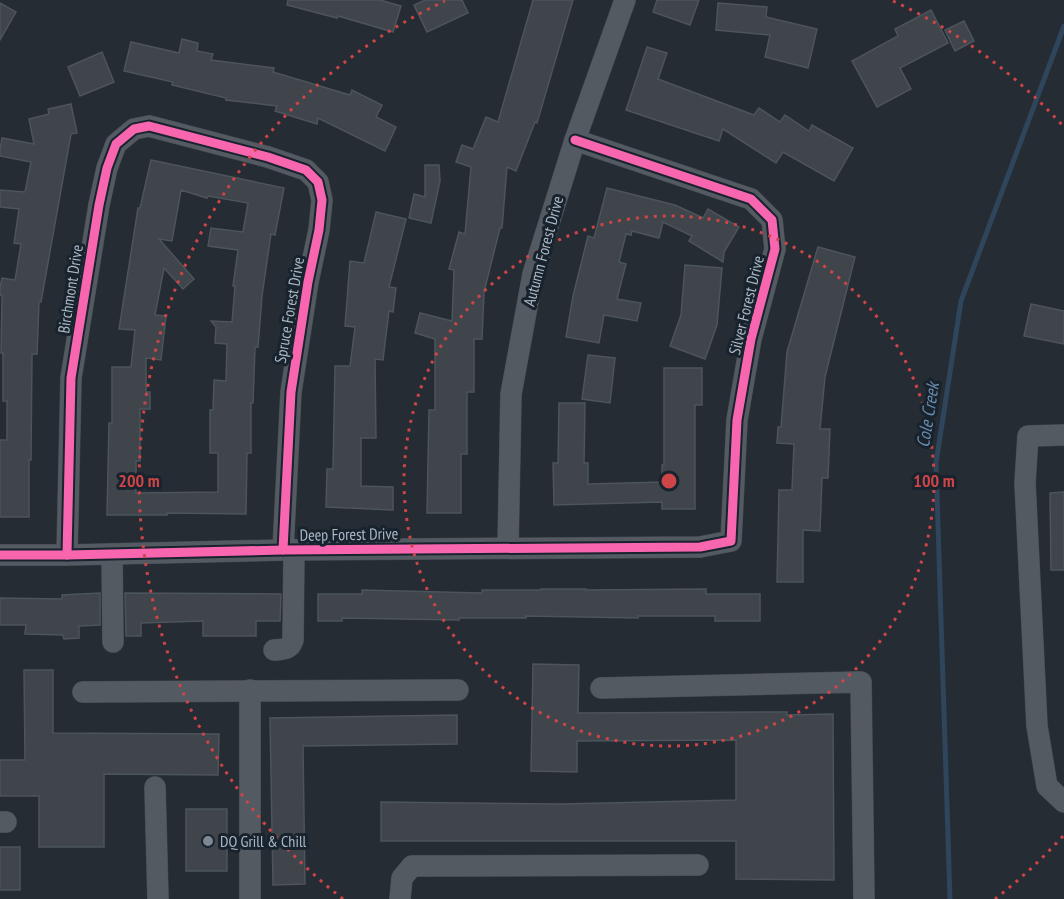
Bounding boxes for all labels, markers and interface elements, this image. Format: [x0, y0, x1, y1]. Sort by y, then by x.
street label: Autumn Forest Drive [519, 194, 567, 308]
street label: Birchmont Drive [53, 243, 87, 335]
street label: Silver Forest Drive [724, 253, 768, 357]
street label: Spruce Forest Drive [270, 255, 308, 365]
water label: Cole Creek [911, 379, 944, 449]
text: 200 m [118, 469, 160, 492]
text: 100 m [913, 469, 955, 492]
centre of rings [659, 471, 679, 491]
street label: Deep Forest Drive [300, 523, 398, 545]
place label: DQ Grill & Chill [220, 831, 307, 851]
marker: DQ Grill & Chill [201, 834, 215, 848]

